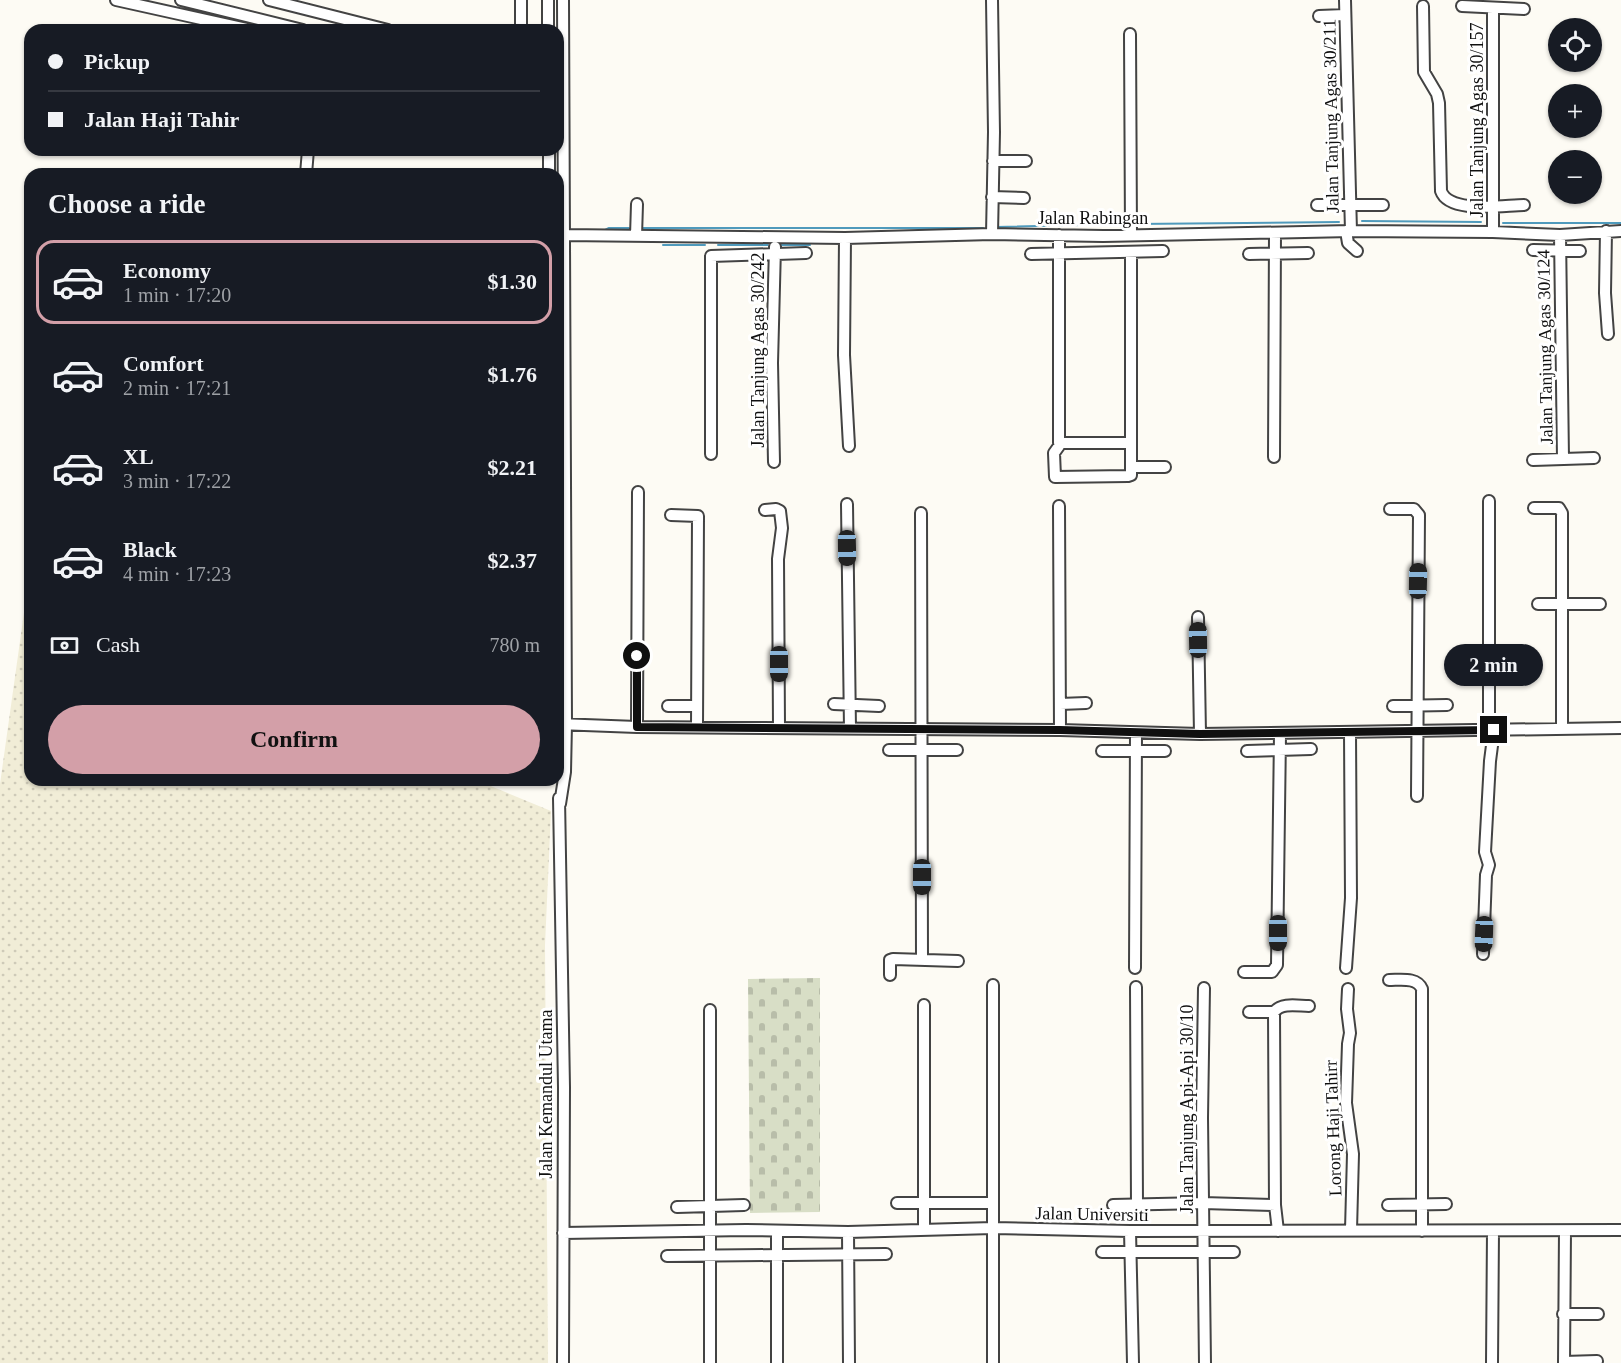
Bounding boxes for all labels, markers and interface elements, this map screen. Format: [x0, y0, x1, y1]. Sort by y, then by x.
map controls [1548, 18, 1602, 204]
button: locate [1548, 18, 1602, 72]
street label: Jalan Tanjung Agas 30/211 [1319, 19, 1343, 213]
street label: Jalan Tanjung Agas 30/157 [1467, 23, 1487, 217]
text: Pickup [84, 49, 150, 74]
button: + [1548, 84, 1602, 138]
text: Jalan Haji Tahir [84, 107, 239, 132]
button: − [1548, 150, 1602, 204]
text: Choose a ride [48, 189, 206, 219]
street label: Jalan Rabingan [1038, 208, 1148, 228]
street label: Jalan Tanjung Agas 30/124 [1533, 249, 1557, 445]
street label: Jalan Tanjung Agas 30/242 [748, 253, 768, 447]
icon: car [51, 255, 105, 309]
text: Economy [123, 258, 211, 283]
text: $1.30 [488, 269, 537, 294]
text: 1 min · 17:20 [123, 284, 231, 306]
icon: car [51, 348, 105, 402]
text: Comfort [123, 351, 204, 376]
text: $1.76 [488, 362, 537, 387]
text: 2 min · 17:21 [123, 377, 231, 399]
icon: car [51, 441, 105, 495]
text: XL [123, 444, 154, 469]
text: $2.21 [488, 455, 537, 480]
text: 3 min · 17:22 [123, 470, 231, 492]
car [838, 530, 856, 566]
icon: car [51, 534, 105, 588]
text: Black [123, 537, 177, 562]
text: $2.37 [488, 548, 537, 573]
text: 4 min · 17:23 [123, 563, 231, 585]
car [1409, 563, 1427, 599]
car [1189, 622, 1207, 658]
icon: cash [48, 629, 81, 662]
text: Cash [96, 632, 140, 657]
text: 780 m [489, 634, 540, 656]
route start [623, 642, 650, 669]
callout: 2 min [1444, 643, 1544, 685]
car [770, 646, 788, 682]
text: 2 min [1469, 654, 1518, 676]
button: Confirm [48, 705, 540, 774]
route end [1480, 716, 1507, 743]
car [913, 859, 931, 895]
car [1269, 915, 1287, 951]
car [1474, 916, 1494, 952]
street label: Jalan Tanjung Api-Api 30/10 [1177, 1005, 1197, 1213]
street label: Jalan Kemandul Utama [536, 1010, 556, 1178]
street label: Lorong Haji Tahirr [1321, 1060, 1345, 1196]
street label: Jalan Universiti [1035, 1203, 1149, 1225]

